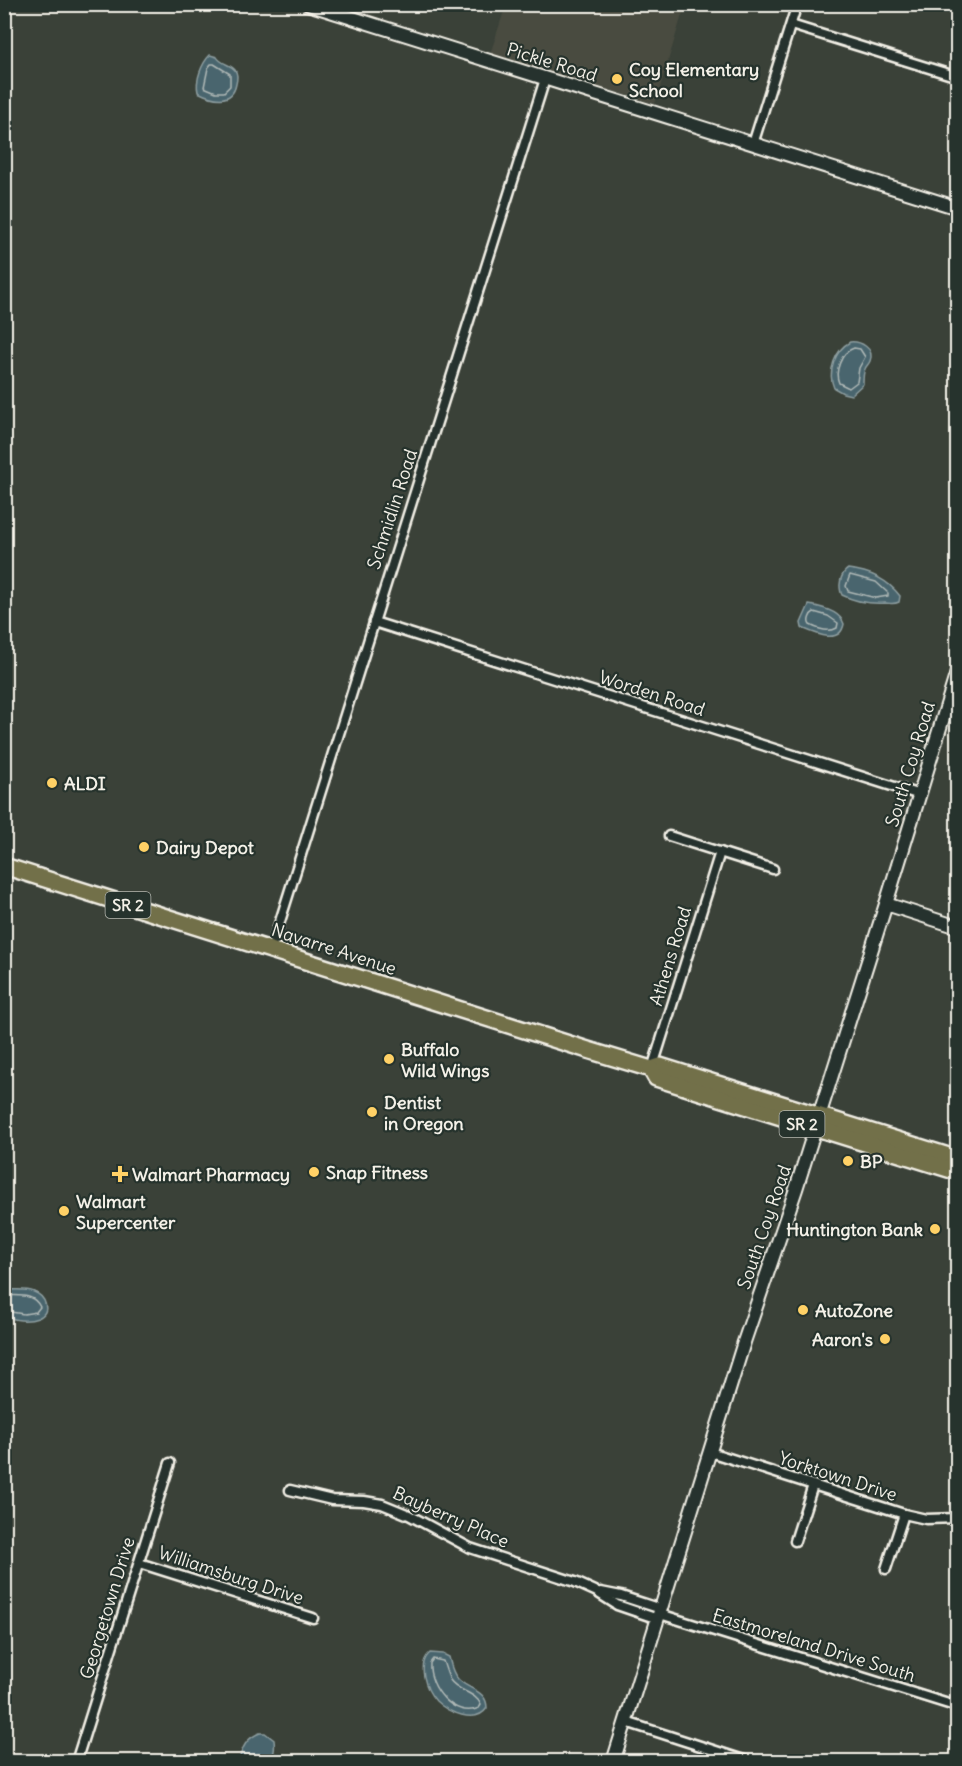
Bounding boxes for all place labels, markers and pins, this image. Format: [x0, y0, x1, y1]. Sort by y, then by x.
place label: Coy Elementary School [629, 58, 759, 102]
marker: Coy Elementary School [610, 72, 624, 86]
place label: ALDI [64, 772, 106, 795]
marker: ALDI [45, 776, 59, 790]
place label: Dairy Depot [156, 836, 255, 859]
marker: Dairy Depot [137, 840, 151, 854]
place label: Buffalo Wild Wings [401, 1038, 489, 1082]
marker: Buffalo Wild Wings [382, 1052, 396, 1066]
place label: Dentist in Oregon [384, 1091, 464, 1135]
marker: Dentist in Oregon [365, 1105, 379, 1119]
place label: BP [860, 1150, 883, 1173]
marker: BP [841, 1154, 855, 1168]
place label: Snap Fitness [326, 1161, 428, 1184]
place label: Walmart Pharmacy [132, 1163, 290, 1186]
marker: Snap Fitness [307, 1165, 321, 1179]
marker: Walmart Pharmacy [113, 1167, 127, 1181]
place label: Walmart Supercenter [76, 1190, 176, 1234]
marker: Walmart Supercenter [57, 1204, 71, 1218]
place label: Huntington Bank [786, 1218, 923, 1241]
marker: Huntington Bank [928, 1222, 942, 1236]
place label: AutoZone [815, 1299, 893, 1322]
marker: AutoZone [796, 1303, 810, 1317]
place label: Aaron's [812, 1328, 873, 1351]
marker: Aaron's [878, 1332, 892, 1346]

